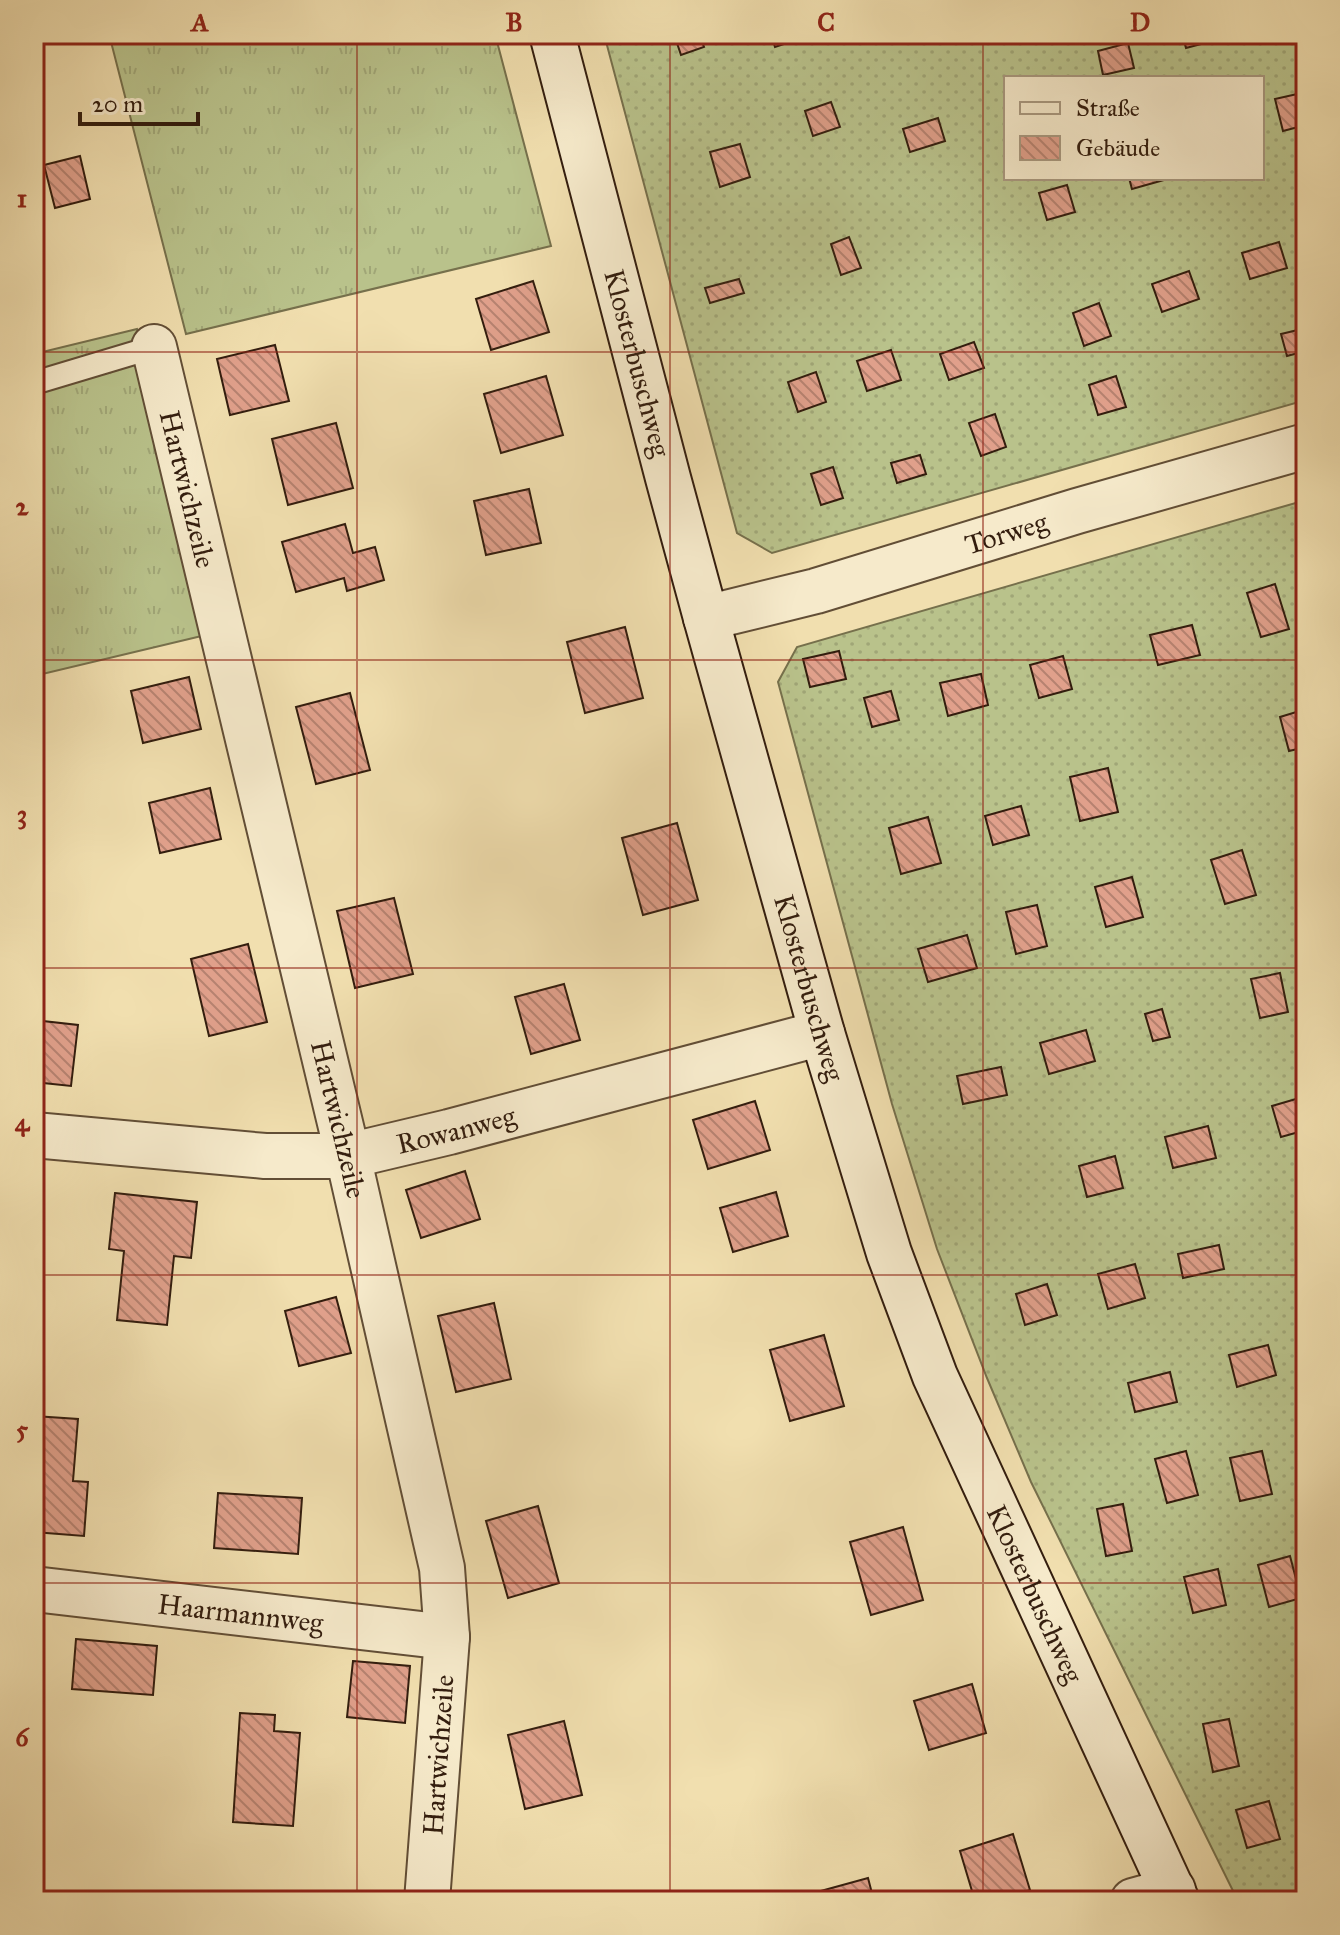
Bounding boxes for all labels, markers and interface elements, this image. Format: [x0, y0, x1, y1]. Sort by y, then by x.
text: A [189, 6, 209, 38]
text: B [505, 6, 523, 38]
text: C [817, 6, 835, 38]
text: D [1130, 6, 1150, 38]
scale bar [80, 76, 198, 126]
legend [1004, 76, 1264, 180]
text: 20 m [92, 89, 143, 119]
text: Straße [1076, 93, 1140, 123]
text: Gebäude [1076, 133, 1160, 163]
text: 1 [17, 182, 27, 214]
street label: Klosterbuschweg [596, 266, 679, 462]
street label: Hartwichzeile [152, 407, 223, 572]
text: 2 [16, 490, 30, 522]
street label: Torweg [961, 504, 1053, 562]
text: 3 [17, 798, 27, 830]
street label: Klosterbuschweg [766, 891, 853, 1086]
street label: Hartwichzeile [303, 1037, 374, 1202]
street label: Rowanweg [393, 1098, 520, 1162]
text: 4 [15, 1106, 31, 1138]
text: 5 [16, 1413, 29, 1445]
street label: Klosterbuschweg [979, 1499, 1092, 1690]
street label: Haarmannweg [156, 1587, 326, 1641]
street label: Hartwichzeile [415, 1673, 462, 1837]
text: 6 [15, 1721, 30, 1753]

